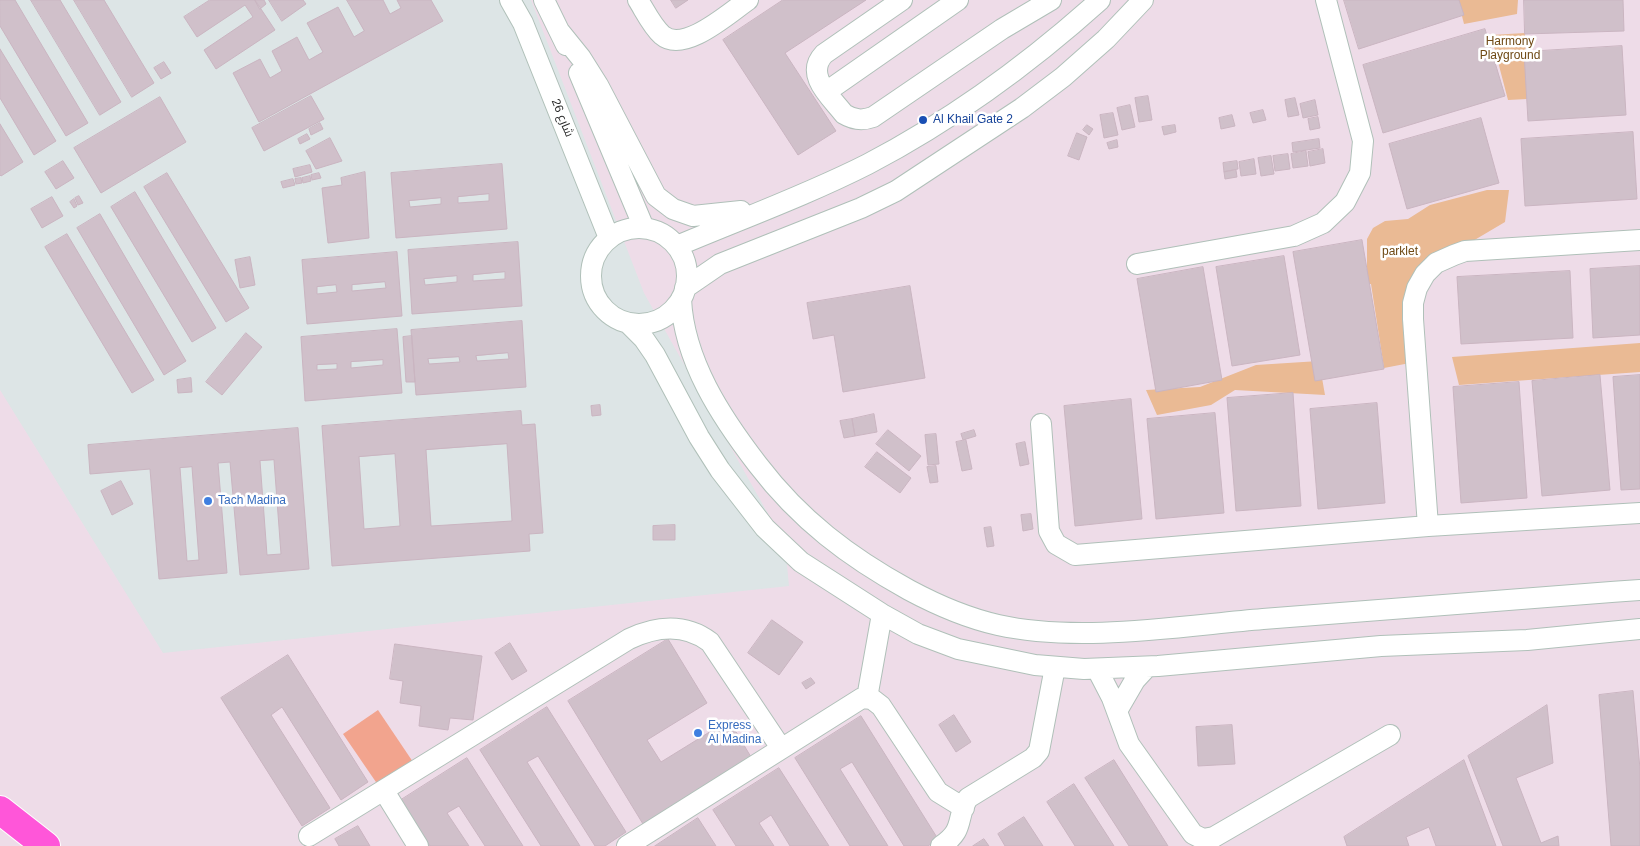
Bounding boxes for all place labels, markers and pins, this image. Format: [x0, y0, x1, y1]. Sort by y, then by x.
place label: Al Khail Gate 2 [933, 113, 1013, 127]
marker: Al Khail Gate 2 [917, 114, 929, 126]
place label: Tach Madina [218, 494, 286, 508]
marker: Tach Madina [202, 495, 214, 507]
place label: Express Al Madina [708, 719, 761, 747]
marker: Express Al Madina [692, 727, 704, 739]

